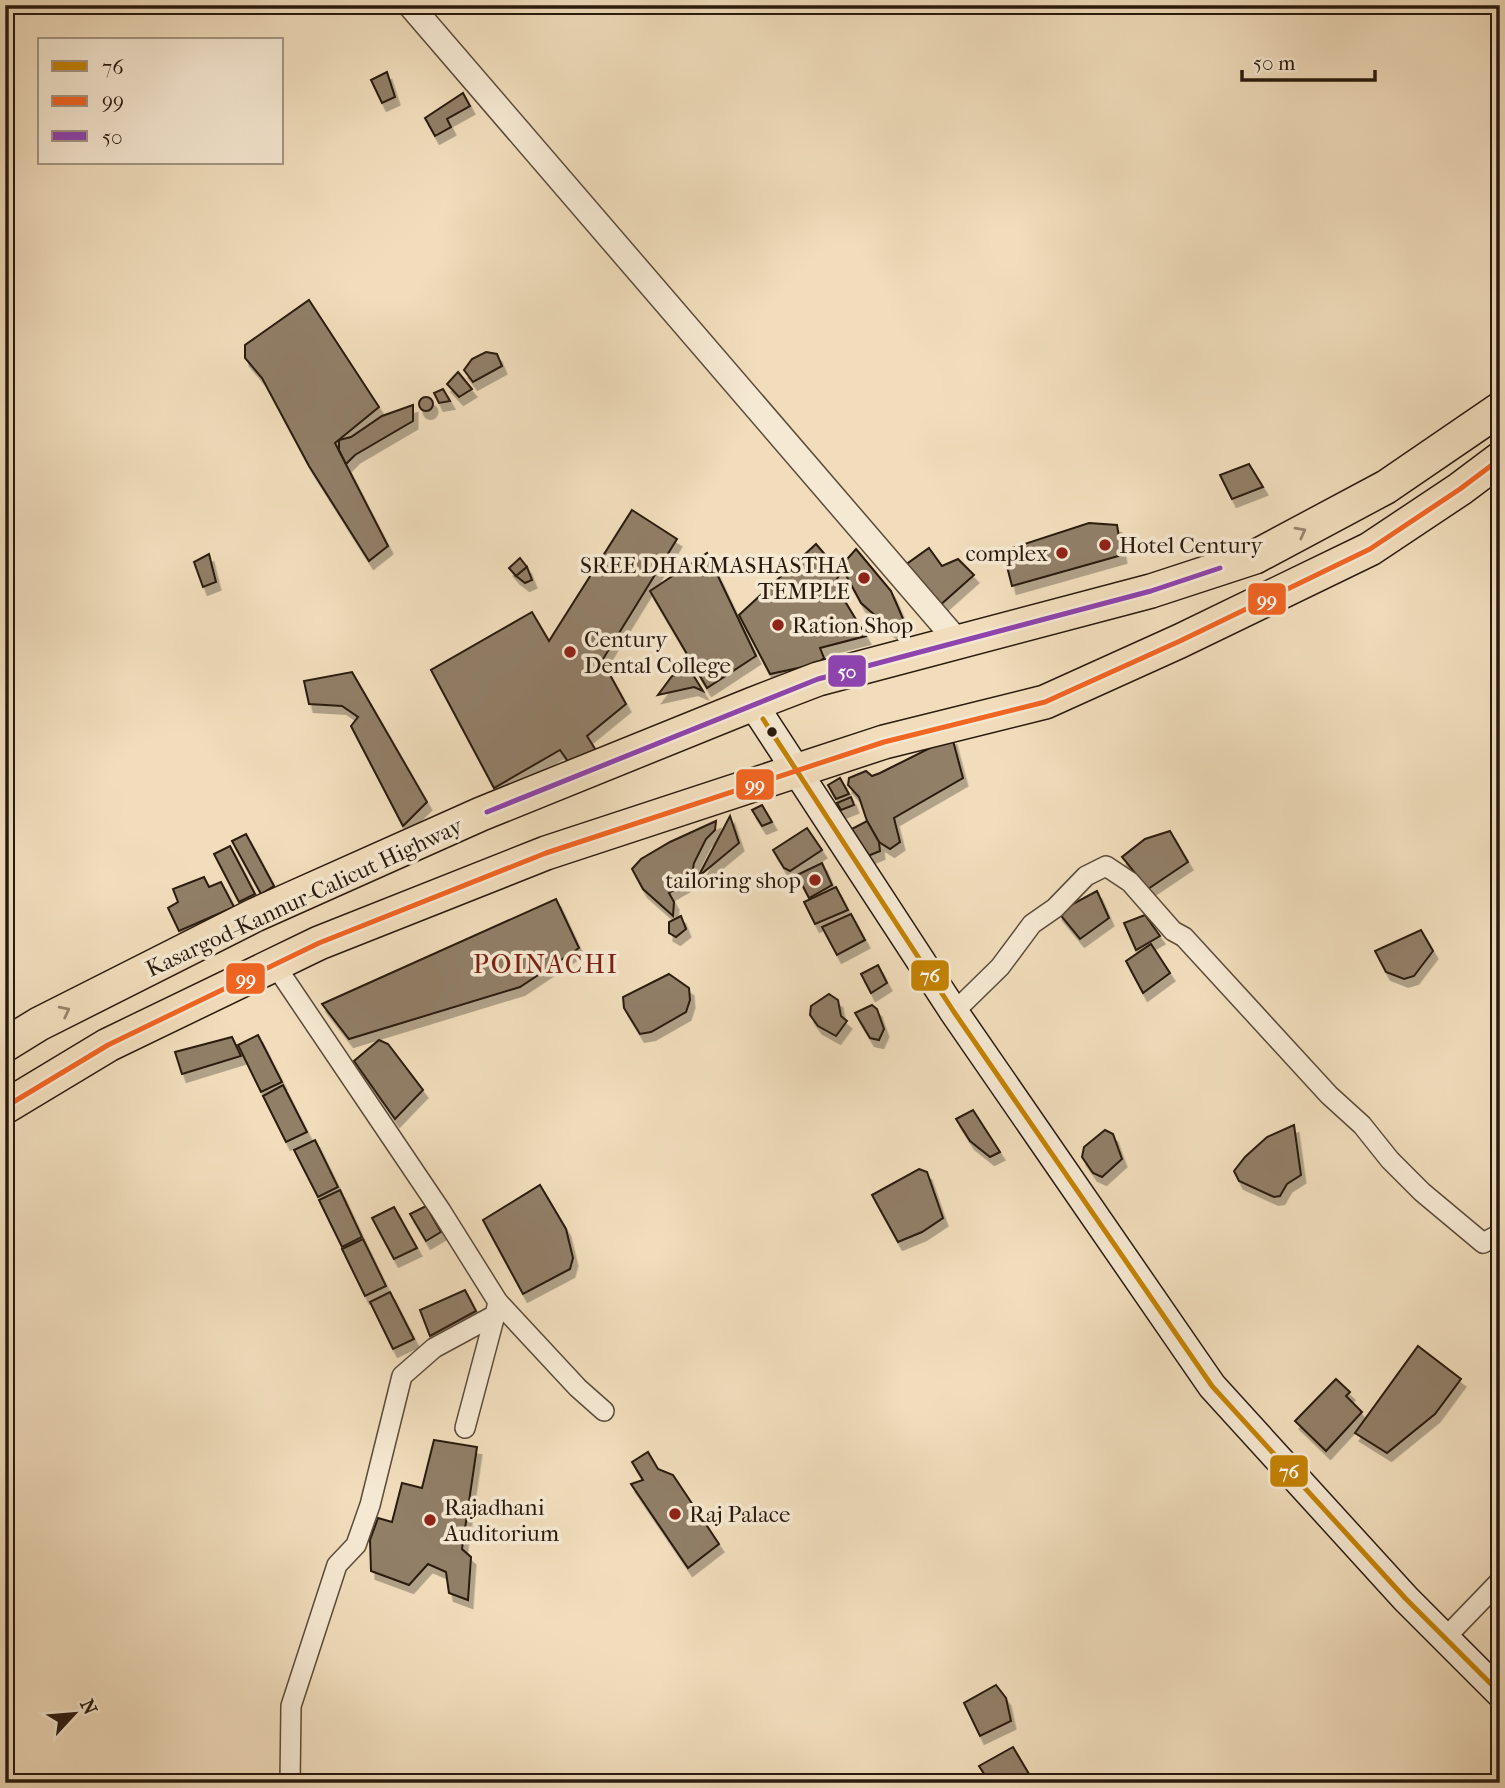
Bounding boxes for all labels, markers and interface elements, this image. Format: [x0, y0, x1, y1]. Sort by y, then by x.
legend [38, 38, 284, 164]
scale bar [1242, 38, 1376, 82]
text: 50 m [1253, 51, 1296, 75]
text: 76 [102, 55, 124, 79]
text: 99 [102, 89, 124, 113]
text: 50 [102, 125, 123, 149]
one-way arrow [1294, 527, 1306, 541]
place label: Hotel Century [1119, 532, 1263, 559]
marker: Hotel Century [1097, 537, 1113, 553]
place label: complex [966, 540, 1048, 567]
marker: complex [1054, 545, 1070, 561]
place label: SREE DHARMASHASTHA TEMPLE [580, 552, 851, 605]
marker: SREE DHARMASHASTHA TEMPLE [856, 570, 872, 586]
line badge: 99 [1247, 582, 1287, 616]
text: 99 [1256, 589, 1277, 611]
place label: Ration Shop [792, 612, 913, 639]
marker: Ration Shop [770, 617, 786, 633]
place label: Century Dental College [584, 626, 731, 679]
marker: Century Dental College [562, 644, 578, 660]
line badge: 50 [827, 654, 867, 688]
text: 50 [838, 661, 856, 683]
unlabelled marker [765, 725, 779, 739]
line badge: 99 [735, 768, 775, 801]
text: 99 [744, 774, 765, 796]
street label: Kasargod-Kannur-Calicut Highway [142, 812, 467, 983]
place label: tailoring shop [665, 867, 801, 894]
marker: tailoring shop [807, 872, 823, 888]
district label: POINACHI [473, 949, 619, 980]
line badge: 76 [910, 959, 950, 992]
line badge: 99 [225, 962, 266, 995]
text: 76 [919, 965, 940, 987]
text: 99 [235, 968, 256, 990]
one-way arrow [58, 1006, 70, 1020]
line badge: 76 [1269, 1454, 1309, 1488]
text: 76 [1278, 1461, 1299, 1483]
place label: Rajadhani Auditorium [443, 1494, 559, 1547]
place label: Raj Palace [689, 1501, 790, 1528]
marker: Raj Palace [667, 1506, 683, 1522]
marker: Rajadhani Auditorium [422, 1512, 438, 1528]
north arrow [38, 1680, 108, 1750]
text: N [75, 1696, 102, 1719]

